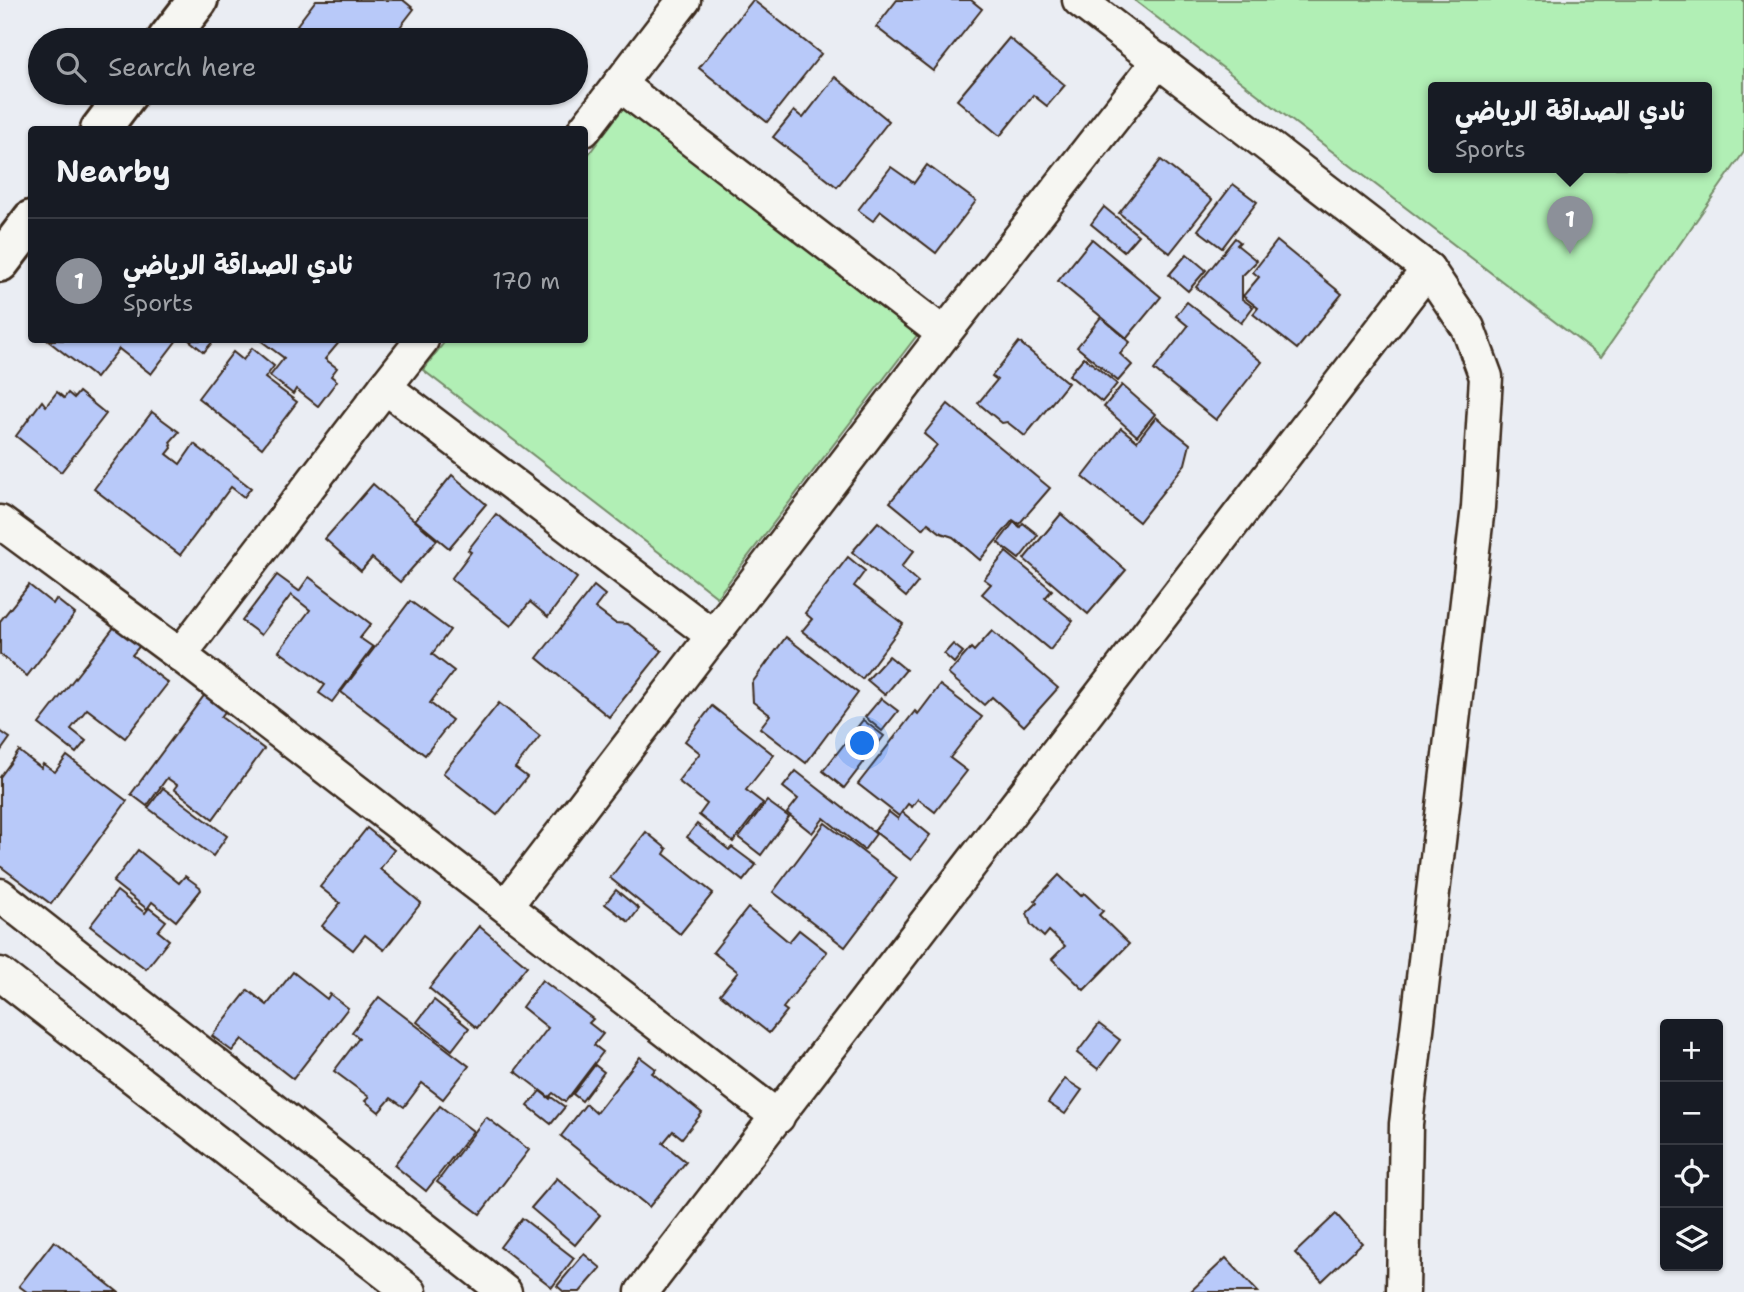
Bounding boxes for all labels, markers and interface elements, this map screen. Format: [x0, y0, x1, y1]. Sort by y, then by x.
search box [28, 28, 588, 105]
icon: search [52, 48, 90, 86]
text: Search here [108, 49, 257, 84]
popup [1428, 82, 1712, 173]
text: نادي الصداقة الرياضي [1455, 93, 1685, 128]
text: Sports [1455, 134, 1526, 164]
text: Nearby [56, 151, 171, 192]
pin: 1 [1547, 196, 1593, 254]
text: نادي الصداقة الرياضي [123, 247, 353, 282]
text: 1 [74, 266, 84, 296]
text: 170 m [492, 266, 560, 296]
text: Sports [123, 288, 194, 318]
your location [845, 726, 879, 760]
map controls [1660, 1019, 1723, 1271]
button: + [1660, 1019, 1723, 1082]
button: − [1660, 1082, 1723, 1145]
button: locate [1660, 1145, 1723, 1208]
button: layers [1660, 1208, 1723, 1271]

